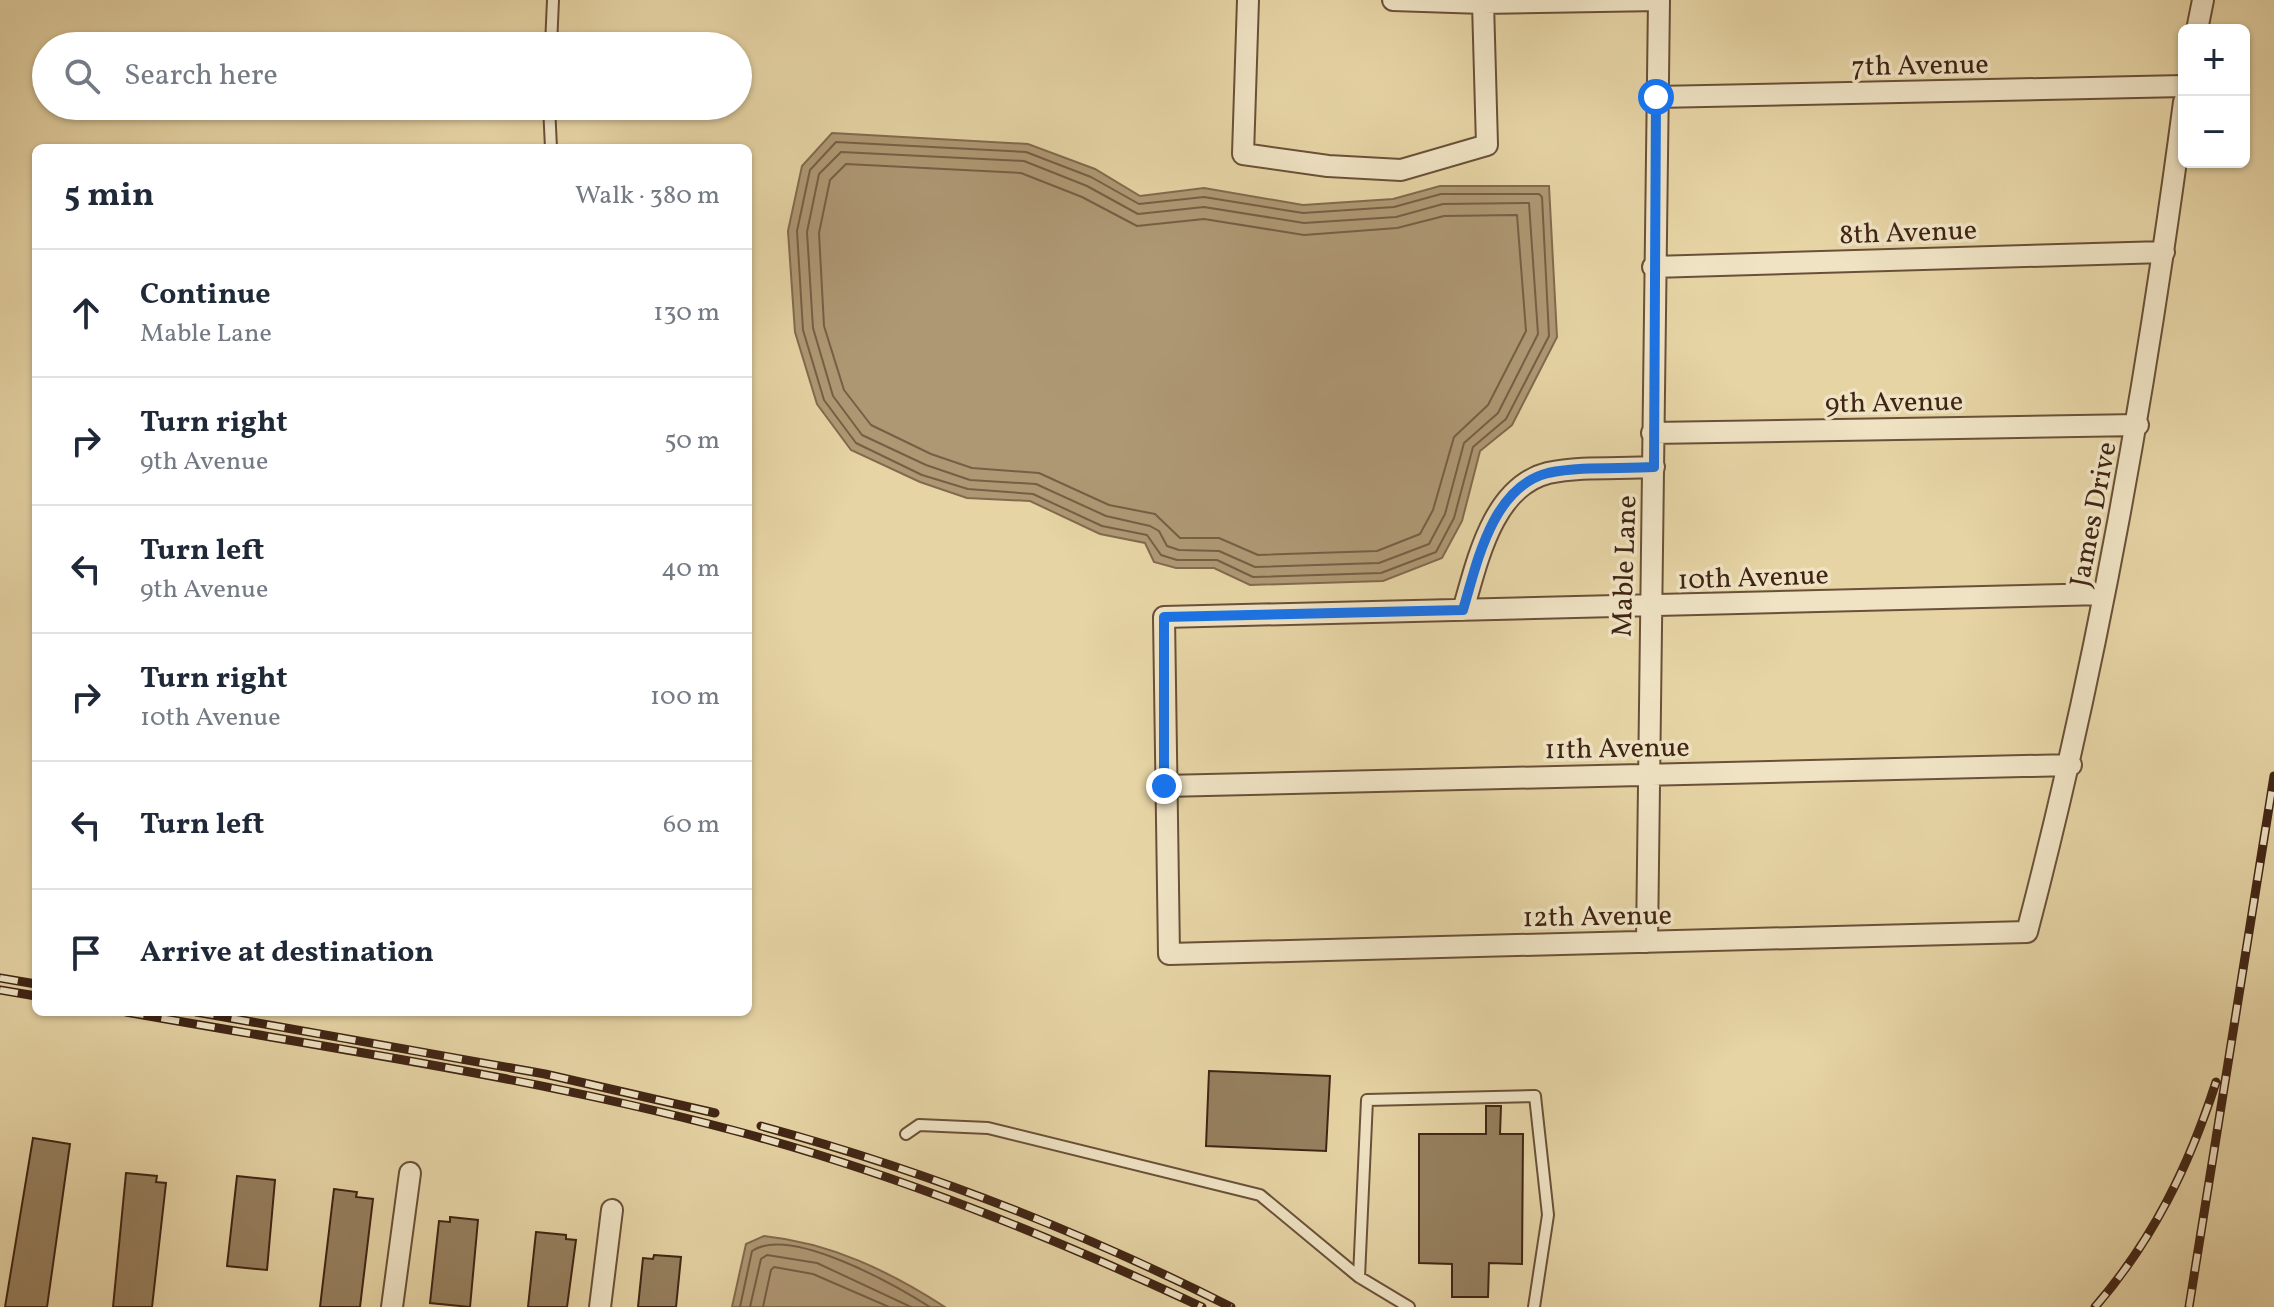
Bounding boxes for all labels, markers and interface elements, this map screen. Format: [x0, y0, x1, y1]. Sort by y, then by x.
map controls [2178, 24, 2250, 168]
button: + [2178, 24, 2250, 96]
search box [32, 32, 752, 120]
street label: 7th Avenue [1851, 46, 1989, 87]
icon: search [60, 54, 104, 98]
text: Search here [124, 55, 278, 97]
route start [1638, 79, 1674, 115]
button: − [2178, 96, 2250, 168]
text: 5 min [64, 173, 154, 220]
text: Walk · 380 m [575, 178, 720, 214]
street label: 8th Avenue [1838, 212, 1978, 255]
text: Continue [140, 274, 271, 316]
icon: ahead [64, 291, 108, 335]
text: 130 m [653, 295, 720, 331]
text: Mable Lane [140, 316, 272, 352]
street label: 9th Avenue [1825, 383, 1963, 424]
text: Turn right [140, 402, 288, 444]
icon: right [64, 419, 108, 463]
text: 50 m [664, 423, 720, 459]
street label: James Drive [2061, 439, 2128, 590]
text: 9th Avenue [140, 444, 268, 480]
street label: Mable Lane [1604, 494, 1647, 638]
text: Turn left [140, 530, 264, 572]
icon: left [64, 547, 108, 591]
text: 40 m [661, 551, 720, 587]
street label: 10th Avenue [1677, 556, 1829, 601]
text: 9th Avenue [140, 572, 268, 608]
text: Turn right [140, 658, 288, 700]
icon: right [64, 675, 108, 719]
text: 100 m [650, 679, 720, 715]
text: 10th Avenue [140, 700, 281, 736]
street label: 11th Avenue [1544, 729, 1690, 770]
route end [1146, 768, 1182, 804]
icon: left [64, 803, 108, 847]
text: Turn left [140, 804, 264, 846]
text: 60 m [663, 807, 720, 843]
street label: 12th Avenue [1522, 897, 1672, 938]
icon: arrive [64, 931, 108, 975]
text: Arrive at destination [140, 932, 434, 974]

